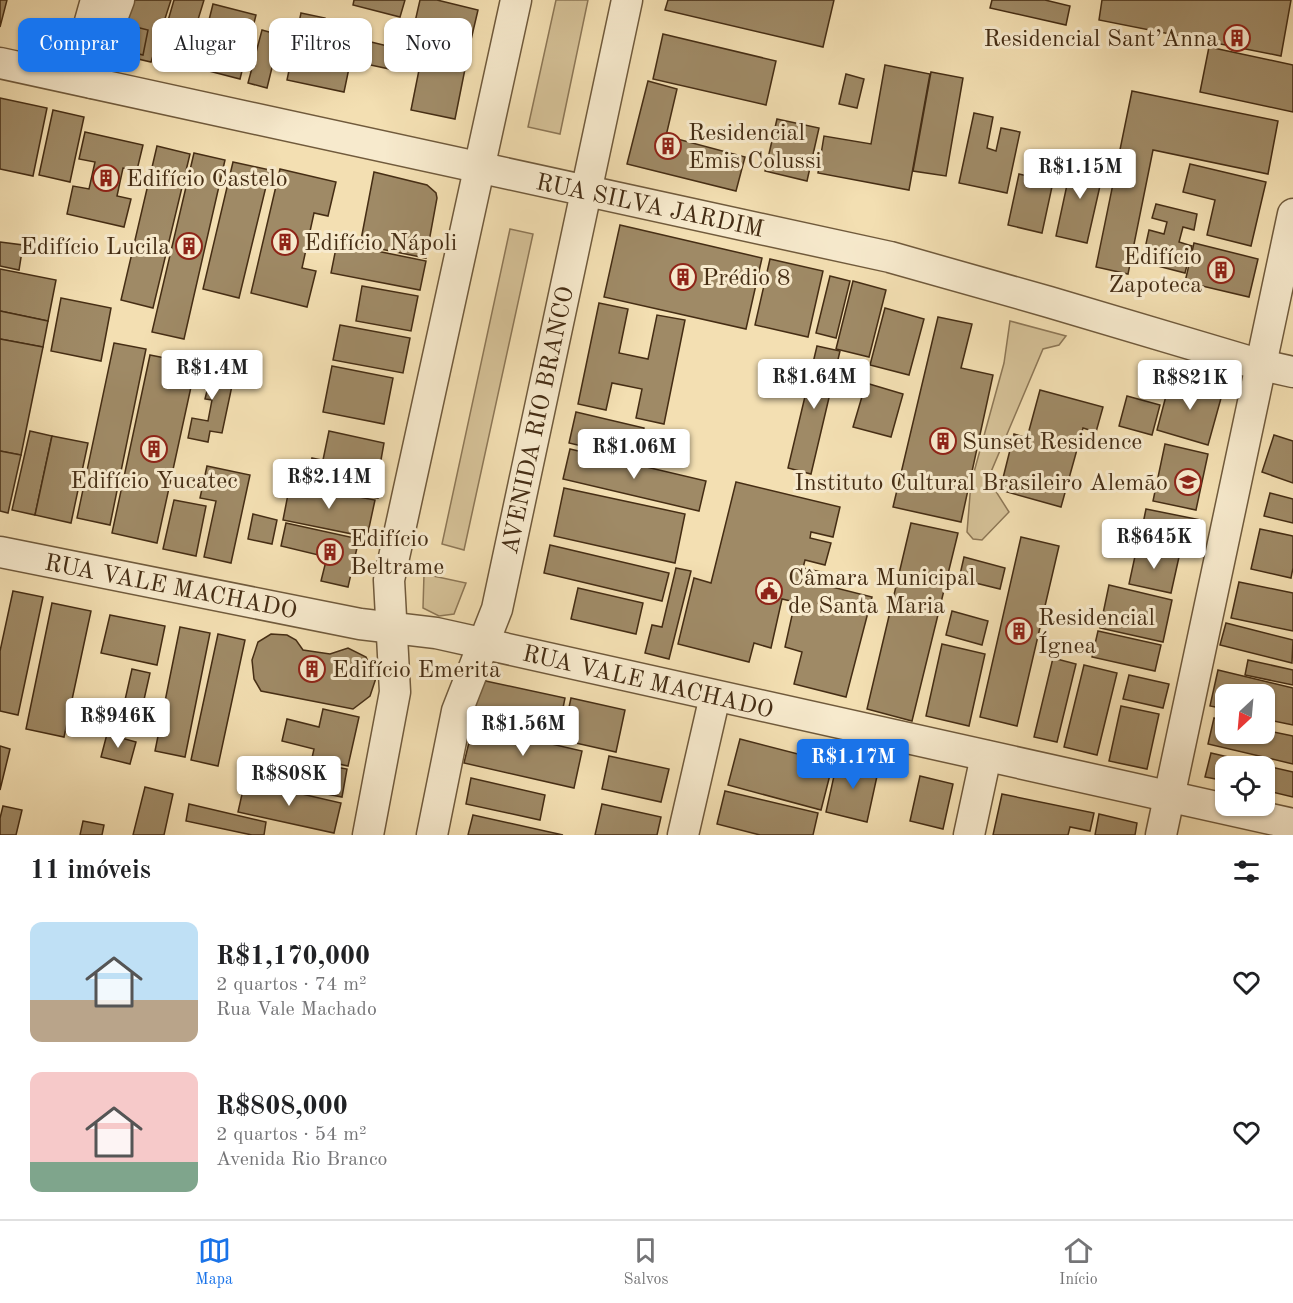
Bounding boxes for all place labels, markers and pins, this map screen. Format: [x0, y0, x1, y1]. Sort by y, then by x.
building icon: Residencial Sant’Anna [1222, 23, 1252, 53]
place label: Residencial Sant’Anna [983, 28, 1218, 52]
place label: Residencial Emis Colussi [688, 122, 822, 174]
building icon: Residencial Emis Colussi [653, 131, 683, 161]
pin: R$1.15M [1025, 149, 1135, 200]
building icon: Edifício Castelo [91, 163, 121, 193]
place label: Edifício Castelo [126, 168, 288, 192]
building icon: Edifício Nápoli [270, 227, 300, 257]
building icon: Edifício Lucila [174, 231, 204, 261]
place label: Edifício Nápoli [304, 232, 457, 256]
place label: Edifício Lucila [20, 236, 170, 260]
place label: Edifício Zapoteca [1108, 246, 1202, 298]
building icon: Edifício Zapoteca [1206, 255, 1236, 285]
building icon: Prédio 8 [668, 262, 698, 292]
place label: Prédio 8 [702, 267, 791, 291]
pin: R$1.4M [163, 350, 261, 401]
pin: R$1.64M [759, 359, 869, 410]
pin: R$821K [1141, 360, 1239, 411]
building icon: Sunset Residence [928, 426, 958, 456]
pin: R$1.06M [579, 429, 689, 480]
place label: Sunset Residence [962, 431, 1142, 455]
building icon: Edifício Yucatec [139, 434, 169, 464]
pin: R$2.14M [274, 459, 384, 510]
school or university icon: Instituto Cultural Brasileiro Alemão [1173, 467, 1203, 497]
place label: Edifício Yucatec [70, 470, 238, 494]
place label: Instituto Cultural Brasileiro Alemão [794, 472, 1168, 496]
pin: R$645K [1105, 519, 1203, 570]
place label: Edifício Beltrame [350, 528, 444, 580]
building icon: Edifício Beltrame [315, 537, 345, 567]
place label: Câmara Municipal de Santa Maria [788, 567, 975, 619]
public building icon: Câmara Municipal de Santa Maria [754, 576, 784, 606]
place label: Residencial Ígnea [1038, 607, 1155, 659]
building icon: Residencial Ígnea [1004, 616, 1034, 646]
building icon: Edifício Emerita [297, 654, 327, 684]
place label: Edifício Emerita [332, 659, 501, 683]
pin: R$946K [69, 698, 167, 749]
pin: R$1.56M [468, 706, 578, 757]
pin: R$1.17M [798, 739, 908, 790]
pin: R$808K [240, 756, 338, 807]

